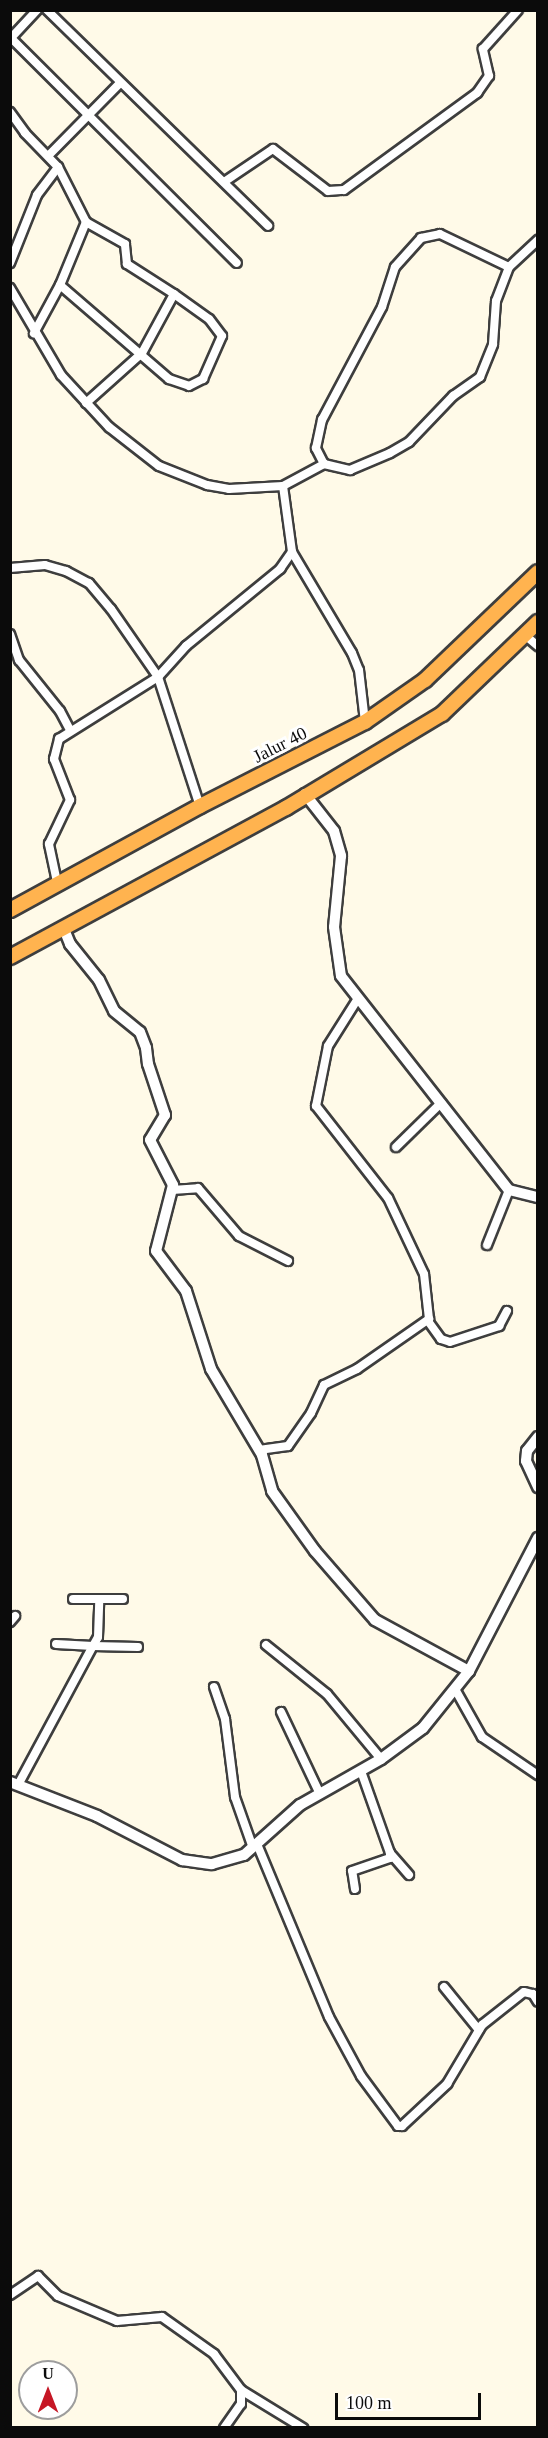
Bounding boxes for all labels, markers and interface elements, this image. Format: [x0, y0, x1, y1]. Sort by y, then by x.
street label: Jalur 40 [249, 722, 311, 768]
north arrow [18, 2360, 78, 2420]
text: U [42, 2365, 54, 2382]
scale bar [338, 2381, 484, 2419]
text: 100 m [346, 2393, 392, 2413]

